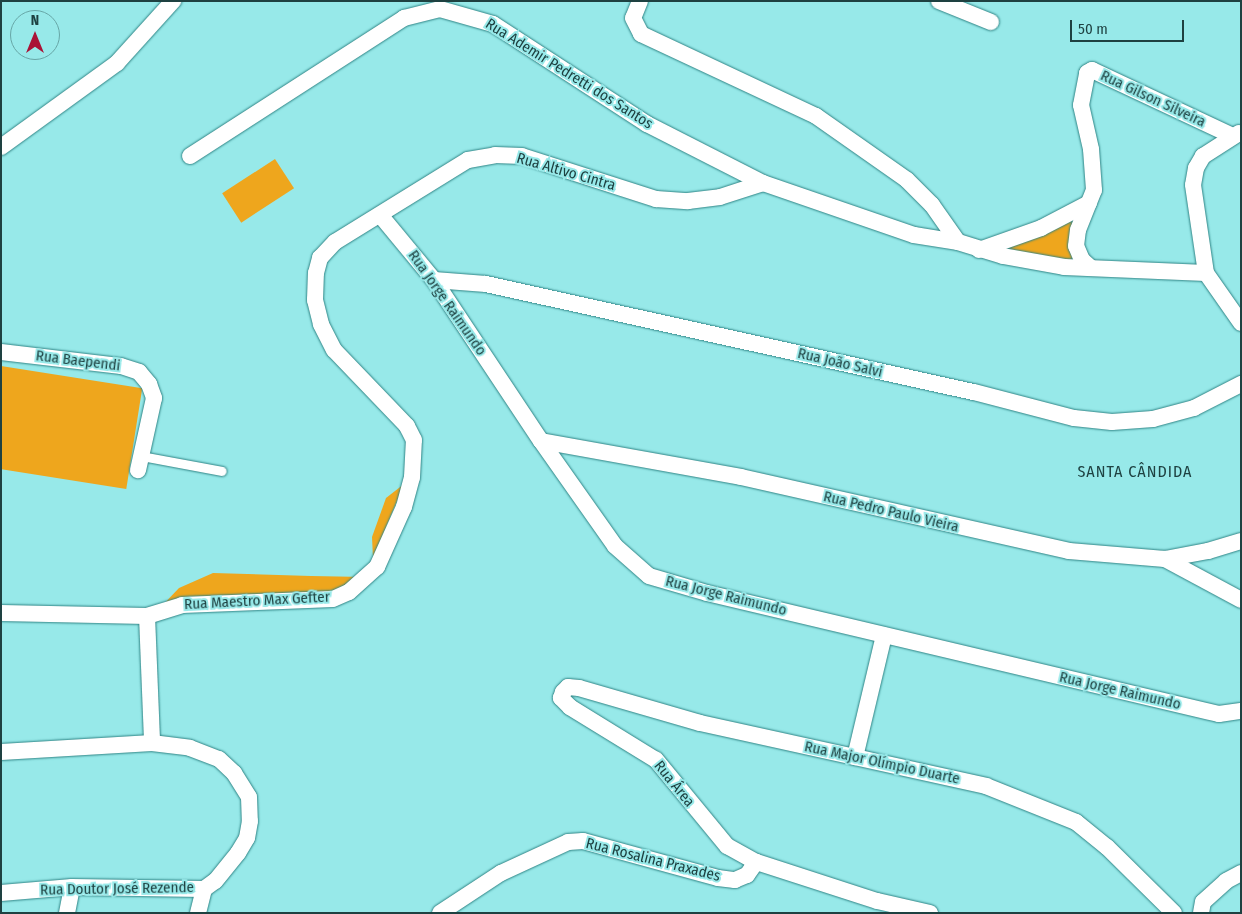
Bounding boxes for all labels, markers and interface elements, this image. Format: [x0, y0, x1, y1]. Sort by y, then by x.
north arrow [10, 10, 60, 60]
scale bar [1072, 10, 1186, 42]
text: N [31, 12, 39, 29]
street label: Rua Ademir Pedretti dos Santos [482, 15, 656, 133]
text: 50 m [1078, 20, 1108, 38]
street label: Rua Gilson Silveira [1098, 67, 1208, 131]
street label: Rua Altivo Cintra [515, 149, 617, 195]
street label: Rua Jorge Raimundo [404, 247, 490, 359]
street label: Rua João Salvi [796, 345, 884, 381]
street label: Rua Baependi [35, 347, 121, 375]
district label: SANTA CÂNDIDA [1076, 462, 1194, 482]
street label: Rua Pedro Paulo Vieira [822, 488, 960, 536]
street label: Rua Jorge Raimundo [664, 572, 788, 620]
street label: Rua Maestro Max Gefter [184, 588, 330, 614]
street label: Rua Jorge Raimundo [1058, 668, 1182, 714]
street label: Rua Major Olímpio Duarte [803, 738, 961, 788]
street label: Rua Área [650, 757, 698, 811]
street label: Rua Rosalina Praxades [584, 835, 722, 885]
street label: Rua Doutor José Rezende [40, 879, 194, 899]

